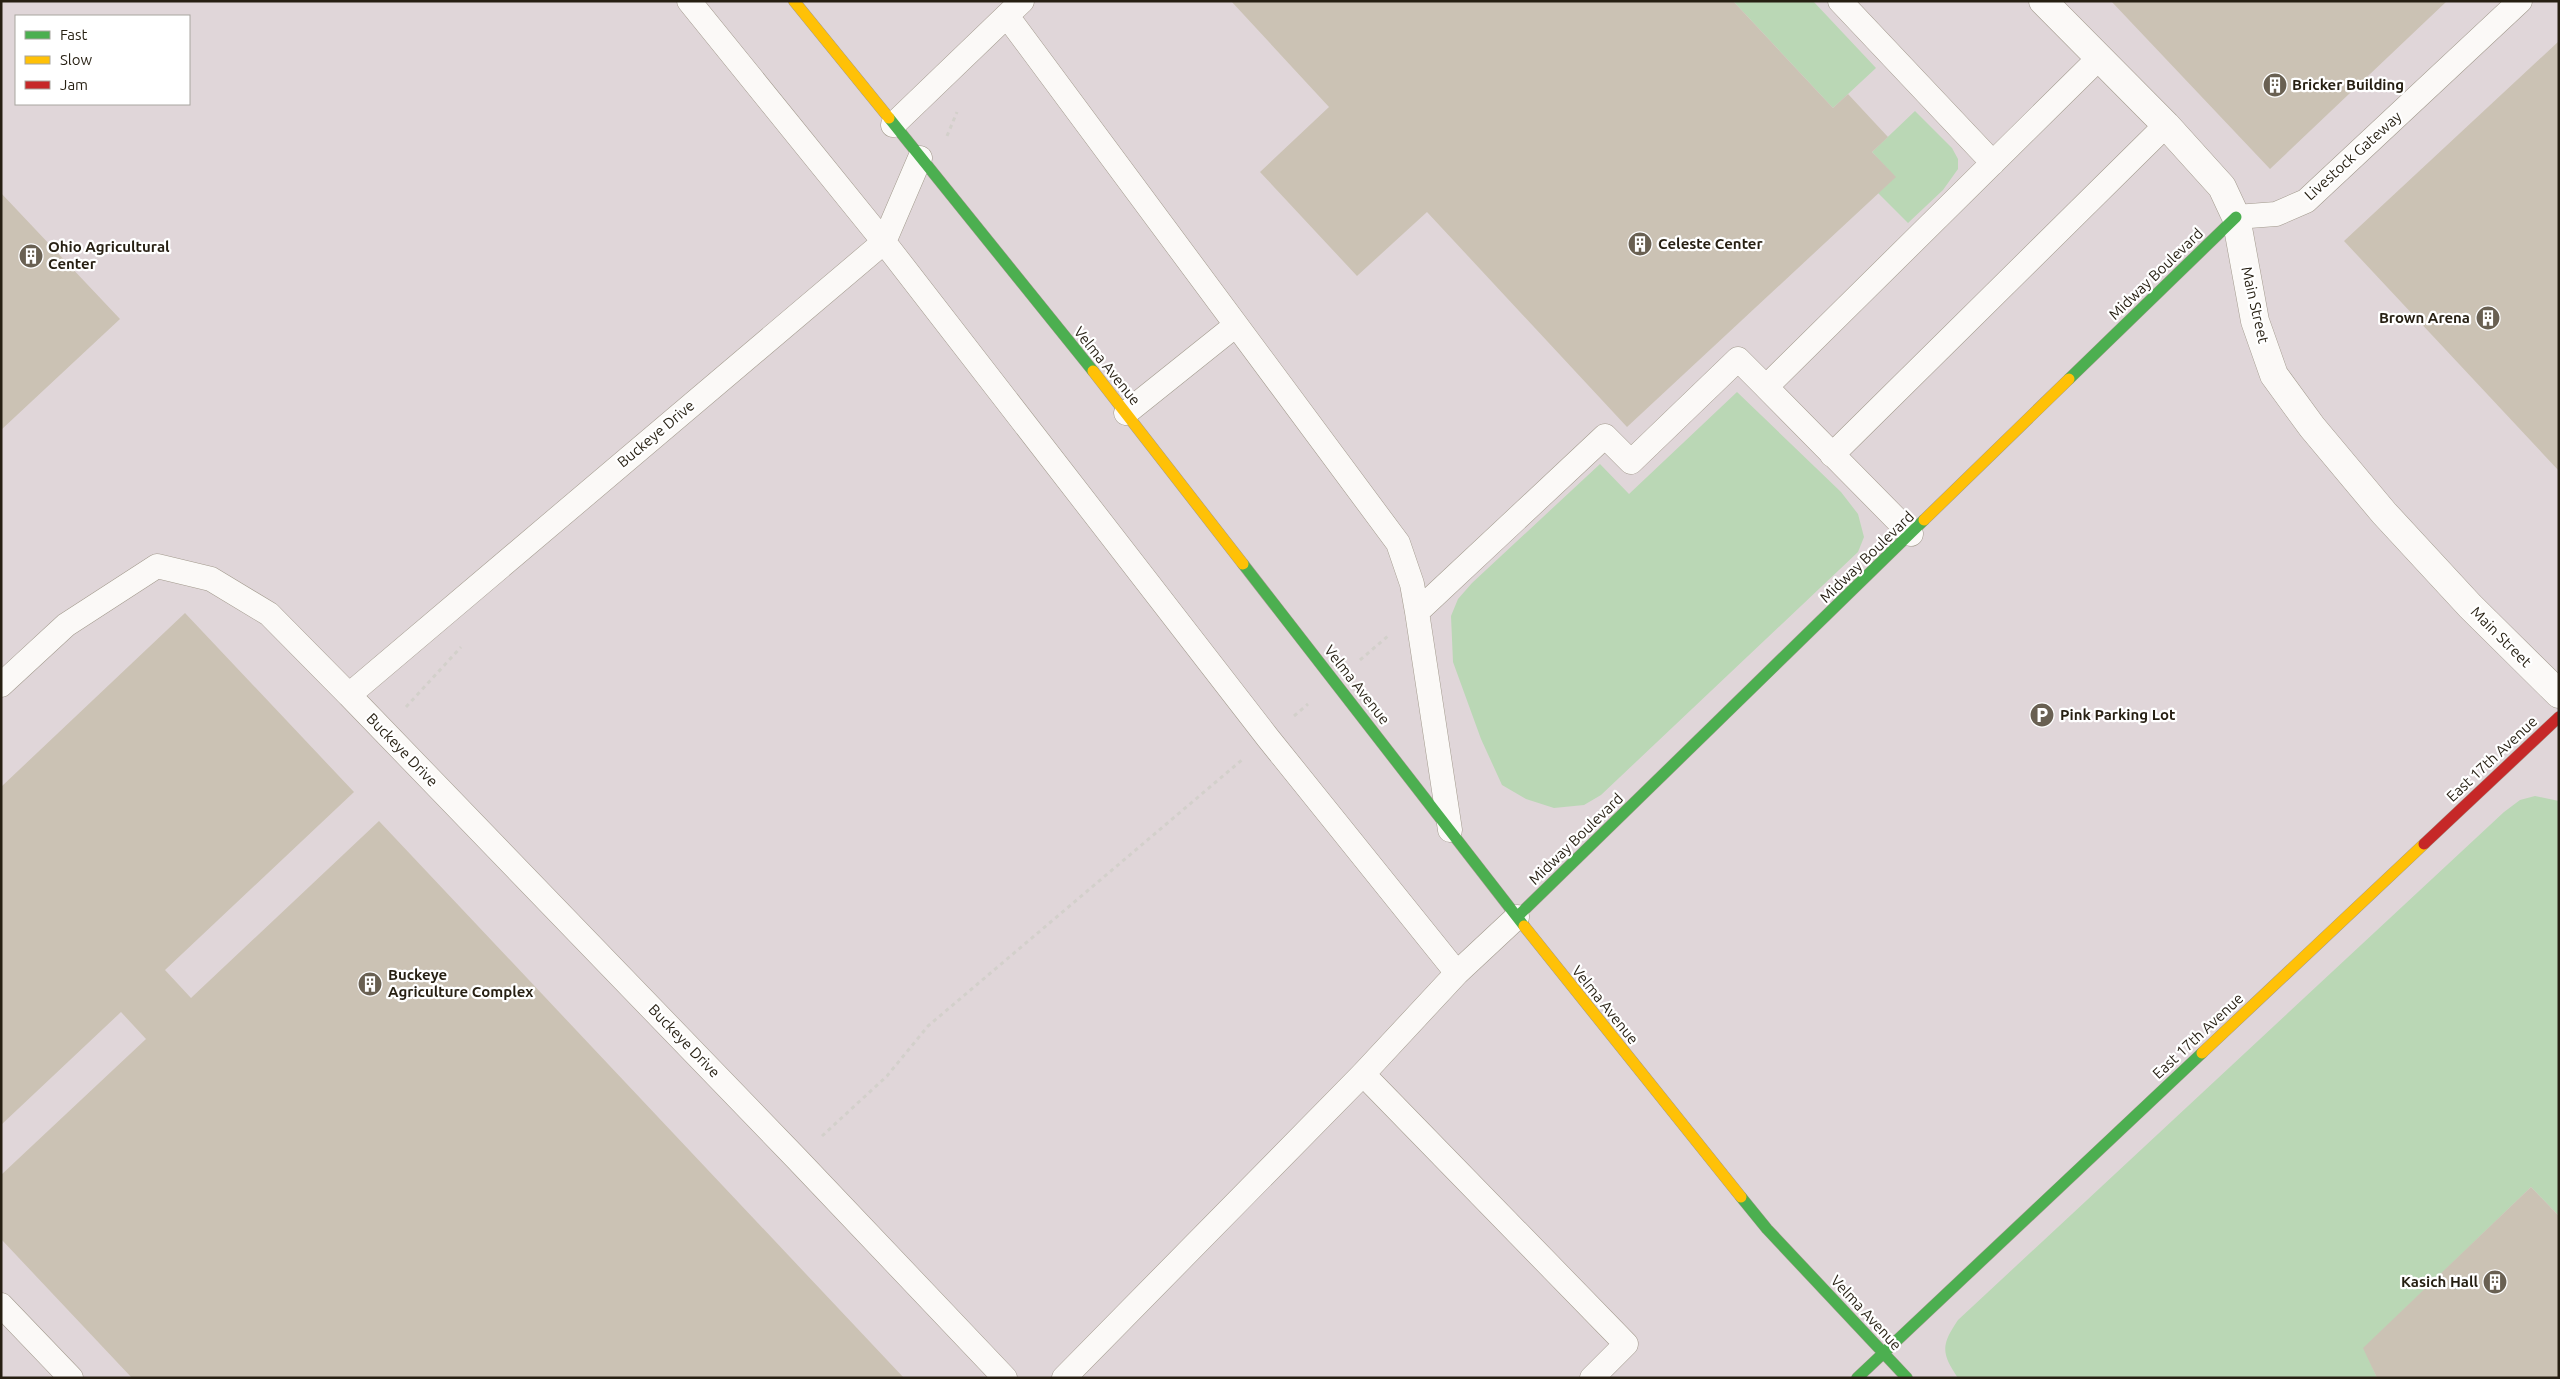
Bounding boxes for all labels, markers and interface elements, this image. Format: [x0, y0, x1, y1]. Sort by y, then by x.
legend [15, 15, 190, 105]
text: Fast [60, 26, 88, 43]
text: Slow [60, 51, 93, 68]
building icon: Bricker Building [2262, 72, 2288, 98]
text: Jam [60, 76, 88, 93]
place label: Bricker Building [2292, 76, 2404, 93]
street label: Livestock Gateway [2301, 108, 2405, 204]
street label: Midway Boulevard [2105, 224, 2206, 323]
building icon: Celeste Center [1627, 231, 1653, 257]
place label: Celeste Center [1658, 235, 1764, 252]
place label: Ohio Agricultural Center [48, 238, 170, 272]
building icon: Ohio Agricultural Center [18, 243, 44, 269]
street label: Main Street [2238, 265, 2273, 345]
building icon: Brown Arena [2475, 305, 2501, 331]
place label: Brown Arena [2379, 309, 2470, 326]
street label: Velma Avenue [1071, 323, 1144, 408]
street label: Buckeye Drive [614, 397, 698, 471]
street label: Midway Boulevard [1816, 507, 1917, 606]
street label: Main Street [2468, 603, 2535, 670]
street label: Velma Avenue [1321, 642, 1394, 728]
parking icon: Pink Parking Lot [2029, 702, 2055, 728]
place label: Pink Parking Lot [2060, 706, 2176, 723]
street label: Buckeye Drive [363, 710, 441, 790]
street label: East 17th Avenue [2443, 712, 2540, 805]
street label: Midway Boulevard [1525, 789, 1626, 888]
street label: Velma Avenue [1569, 962, 1642, 1047]
place label: Buckeye Agriculture Complex [388, 966, 533, 1000]
building icon: Buckeye Agriculture Complex [357, 971, 383, 997]
street label: East 17th Avenue [2149, 989, 2246, 1082]
street label: Buckeye Drive [645, 1001, 723, 1081]
building icon: Kasich Hall [2482, 1269, 2508, 1295]
street label: Velma Avenue [1827, 1272, 1905, 1353]
place label: Kasich Hall [2401, 1273, 2478, 1290]

